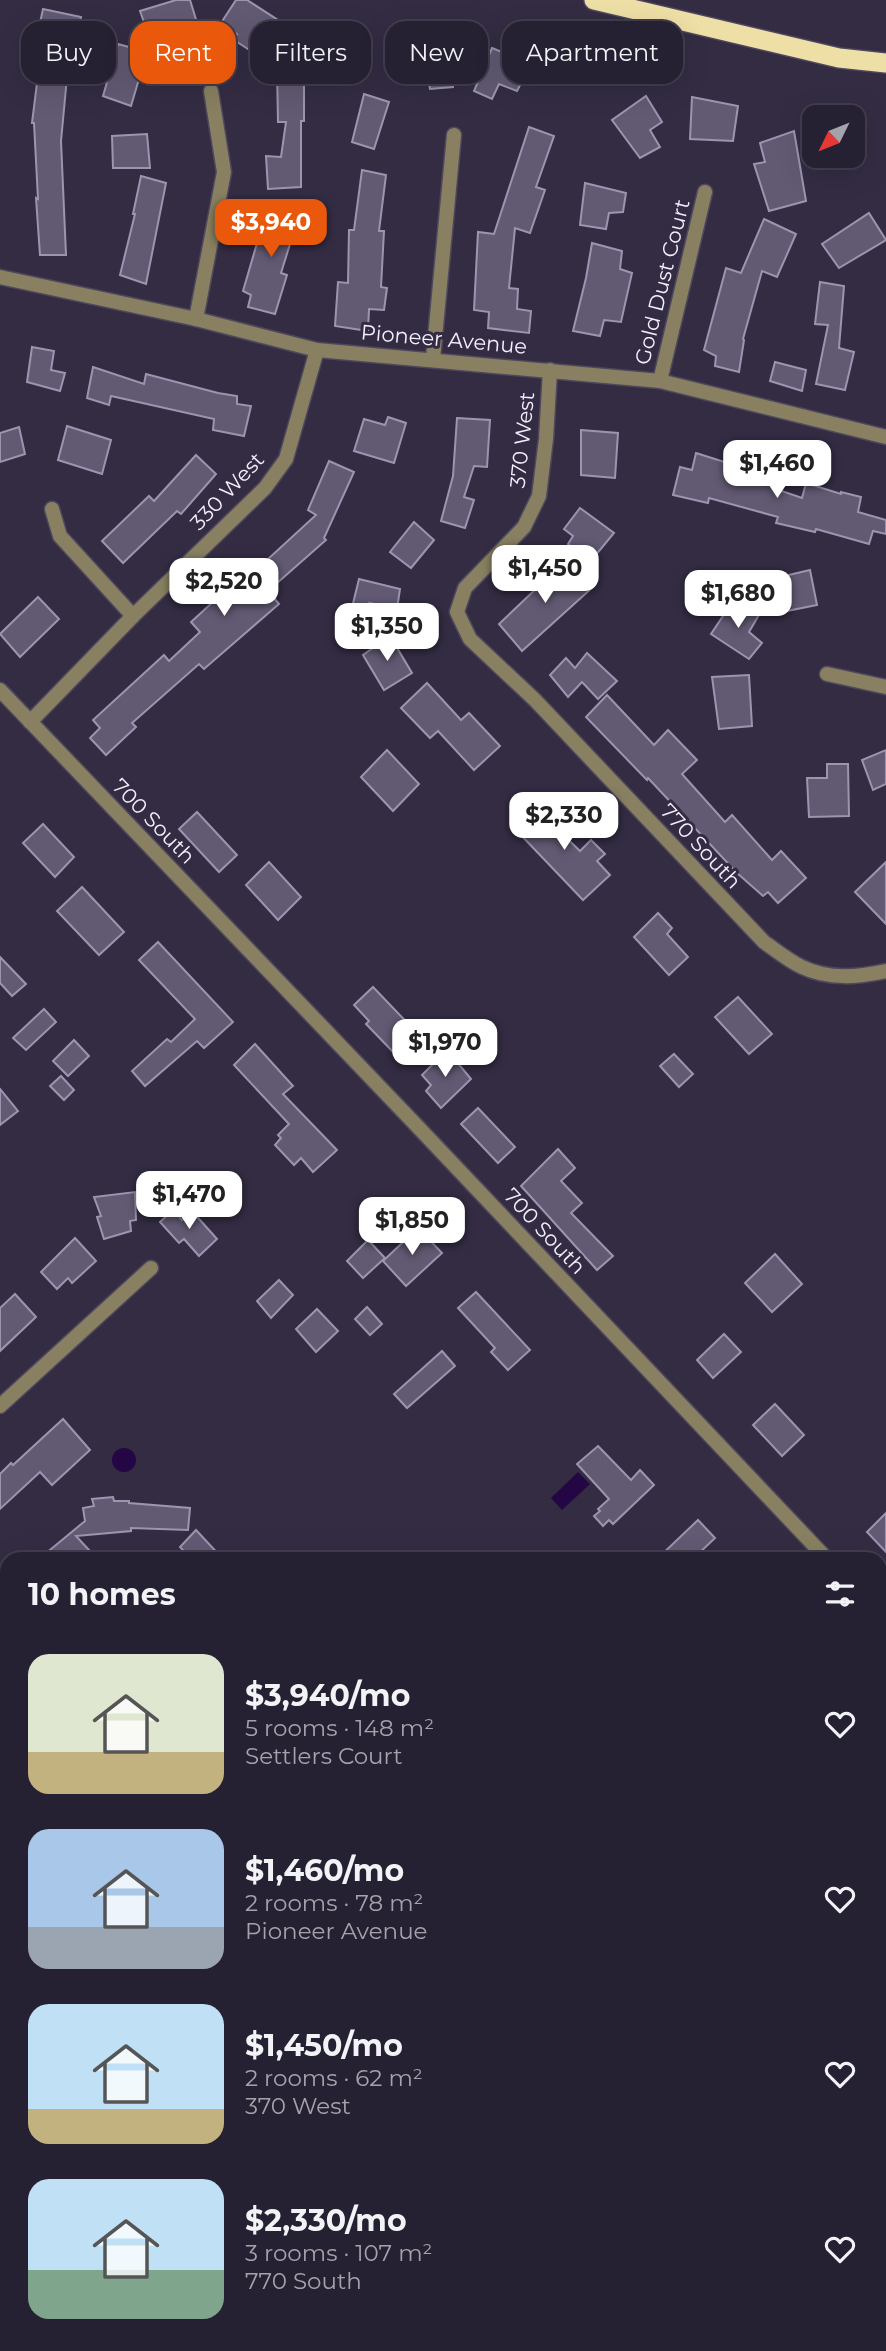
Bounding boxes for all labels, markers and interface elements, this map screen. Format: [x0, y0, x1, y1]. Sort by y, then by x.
chip: Buy [21, 21, 116, 84]
chip: Rent [130, 21, 236, 84]
chip: Filters [250, 21, 371, 84]
chip: New [385, 21, 488, 84]
chip: Apartment [502, 21, 683, 84]
north arrow [802, 105, 864, 168]
map controls [802, 105, 865, 168]
street label: Gold Dust Court [629, 197, 695, 367]
pin: $3,940 [214, 200, 328, 259]
text: $3,940 [231, 208, 311, 236]
street label: Pioneer Avenue [360, 319, 528, 359]
street label: 370 West [505, 391, 539, 489]
pin: $1,460 [720, 440, 834, 500]
street label: 330 West [185, 447, 269, 535]
text: $1,460 [739, 449, 815, 477]
pin: $1,450 [488, 546, 602, 605]
text: $1,450 [508, 554, 582, 582]
pin: $2,520 [167, 558, 281, 618]
text: $2,520 [185, 567, 263, 595]
pin: $1,680 [681, 570, 795, 630]
text: $1,680 [701, 579, 775, 607]
pin: $1,350 [330, 604, 444, 663]
text: $1,350 [351, 612, 423, 640]
street label: 700 South [107, 773, 201, 869]
pin: $2,330 [507, 792, 621, 852]
street label: 770 South [655, 798, 747, 894]
text: $2,330 [525, 801, 603, 829]
pin: $1,970 [388, 1020, 502, 1079]
text: $1,970 [408, 1028, 482, 1056]
pin: $1,470 [132, 1172, 246, 1231]
text: $1,470 [152, 1180, 226, 1208]
street label: 700 South [499, 1183, 591, 1279]
pin: $1,850 [355, 1198, 469, 1257]
text: $1,850 [375, 1206, 449, 1234]
icon: filters [821, 1575, 859, 1613]
text: 10 homes [28, 1576, 176, 1613]
text: $3,940/mo [245, 1677, 410, 1714]
icon: home [84, 1682, 168, 1766]
icon: heart [821, 1705, 859, 1743]
text: 5 rooms · 148 m² [245, 1714, 434, 1742]
text: Settlers Court [245, 1742, 402, 1770]
text: $1,460/mo [245, 1852, 404, 1889]
icon: home [84, 1857, 168, 1941]
icon: heart [821, 1880, 859, 1918]
text: 2 rooms · 78 m² [245, 1889, 423, 1917]
text: Pioneer Avenue [245, 1917, 428, 1945]
text: $1,450/mo [245, 2027, 403, 2064]
icon: home [84, 2032, 168, 2116]
icon: heart [821, 2055, 859, 2093]
text: 2 rooms · 62 m² [245, 2064, 423, 2092]
text: 370 West [245, 2092, 351, 2120]
text: $2,330/mo [245, 2202, 407, 2239]
icon: home [84, 2207, 168, 2291]
icon: heart [821, 2230, 859, 2268]
text: 3 rooms · 107 m² [245, 2239, 432, 2267]
text: 770 South [245, 2267, 362, 2295]

